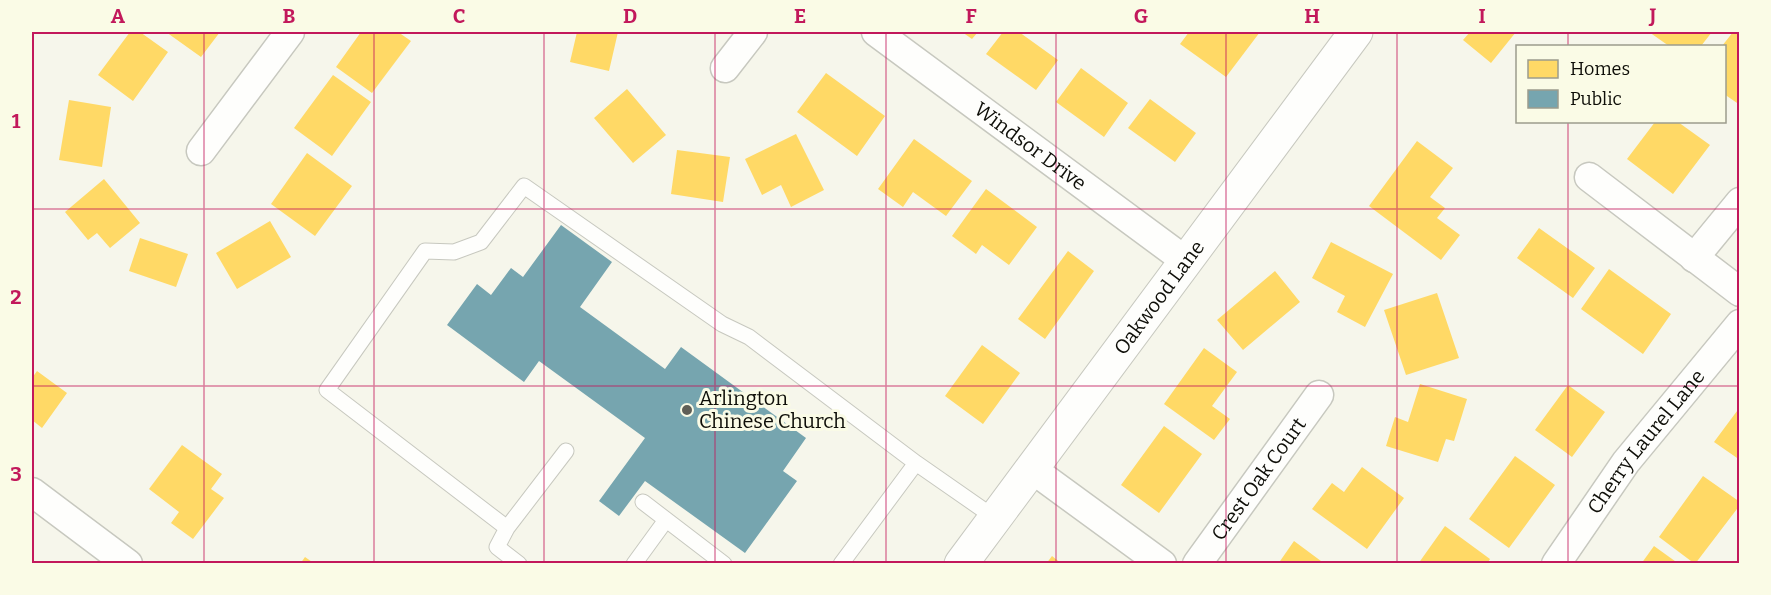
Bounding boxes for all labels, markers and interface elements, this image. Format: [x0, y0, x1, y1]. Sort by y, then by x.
text: A [111, 4, 126, 28]
text: B [283, 4, 296, 28]
text: C [453, 4, 465, 28]
text: D [623, 4, 637, 28]
text: E [794, 4, 806, 28]
text: F [965, 4, 977, 28]
text: G [1134, 4, 1148, 28]
text: H [1304, 4, 1320, 28]
text: I [1478, 4, 1486, 28]
text: J [1649, 4, 1657, 28]
legend [1516, 45, 1726, 123]
text: Homes [1570, 58, 1630, 80]
text: Public [1570, 88, 1622, 110]
street label: Windsor Drive [970, 97, 1091, 195]
text: 1 [12, 109, 21, 133]
street label: Oakwood Lane [1109, 236, 1209, 359]
text: 2 [10, 285, 22, 309]
street label: Cherry Laurel Lane [1582, 364, 1710, 518]
place label: Arlington Chinese Church [699, 386, 846, 433]
marker: Arlington Chinese Church [680, 403, 694, 417]
street label: Crest Oak Court [1206, 413, 1311, 545]
text: 3 [10, 462, 22, 486]

